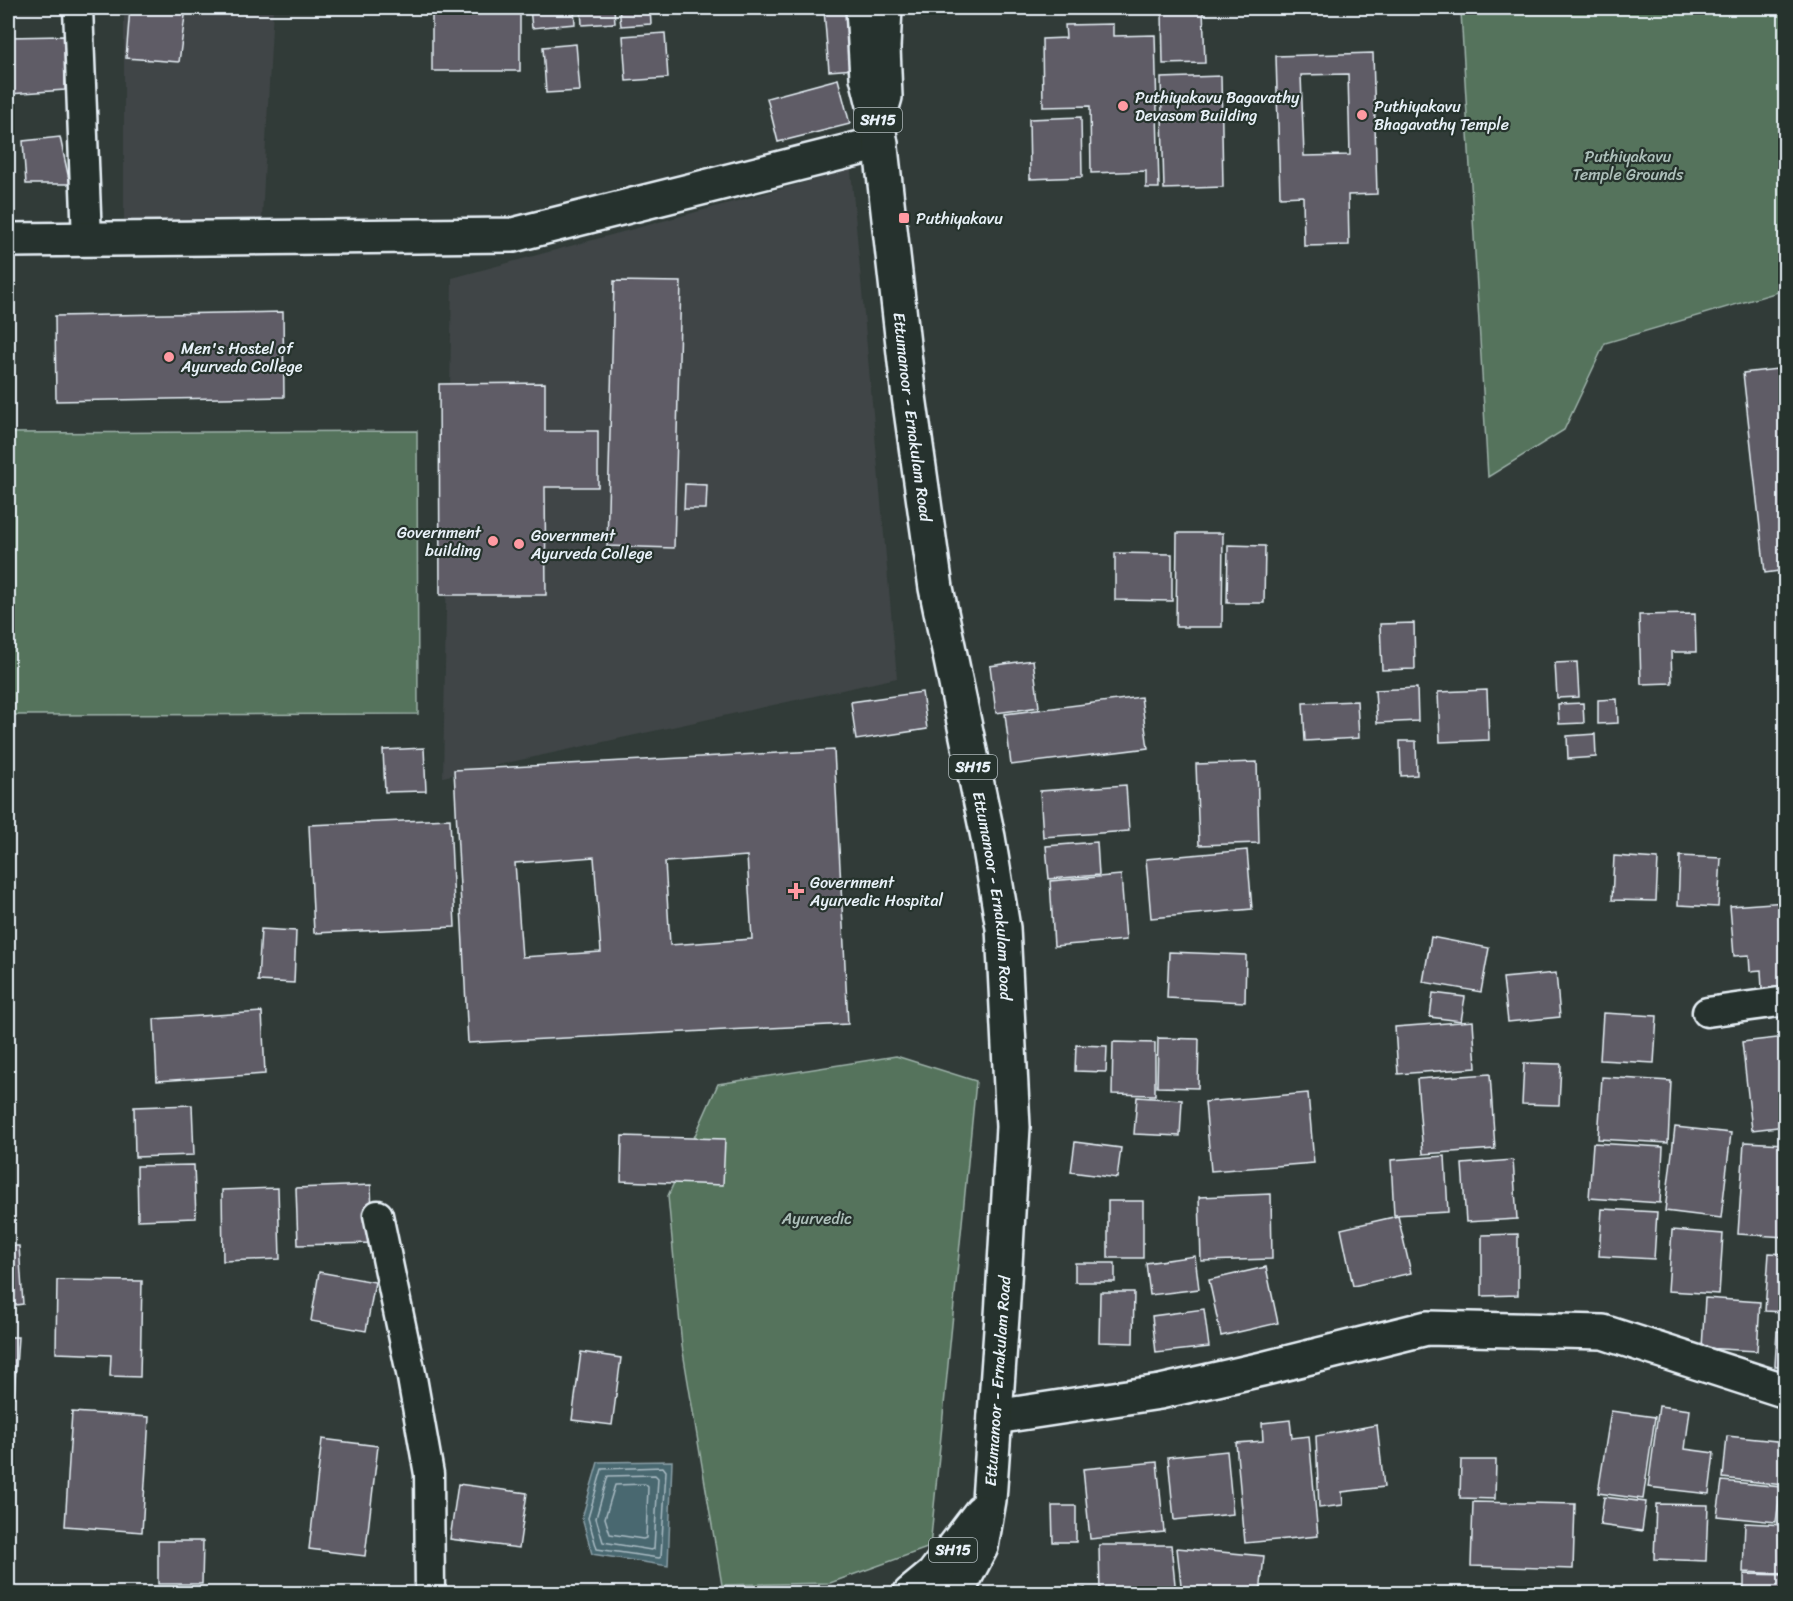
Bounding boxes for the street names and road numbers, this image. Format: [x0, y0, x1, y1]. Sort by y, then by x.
road number: SH15 [854, 108, 902, 132]
street label: Ettumanoor - Ernakulam Road [885, 311, 941, 525]
road number: SH15 [949, 755, 997, 779]
street label: Ettumanoor - Ernakulam Road [964, 789, 1021, 1002]
street label: Ettumanoor - Ernakulam Road [976, 1273, 1019, 1487]
road number: SH15 [929, 1538, 977, 1562]

